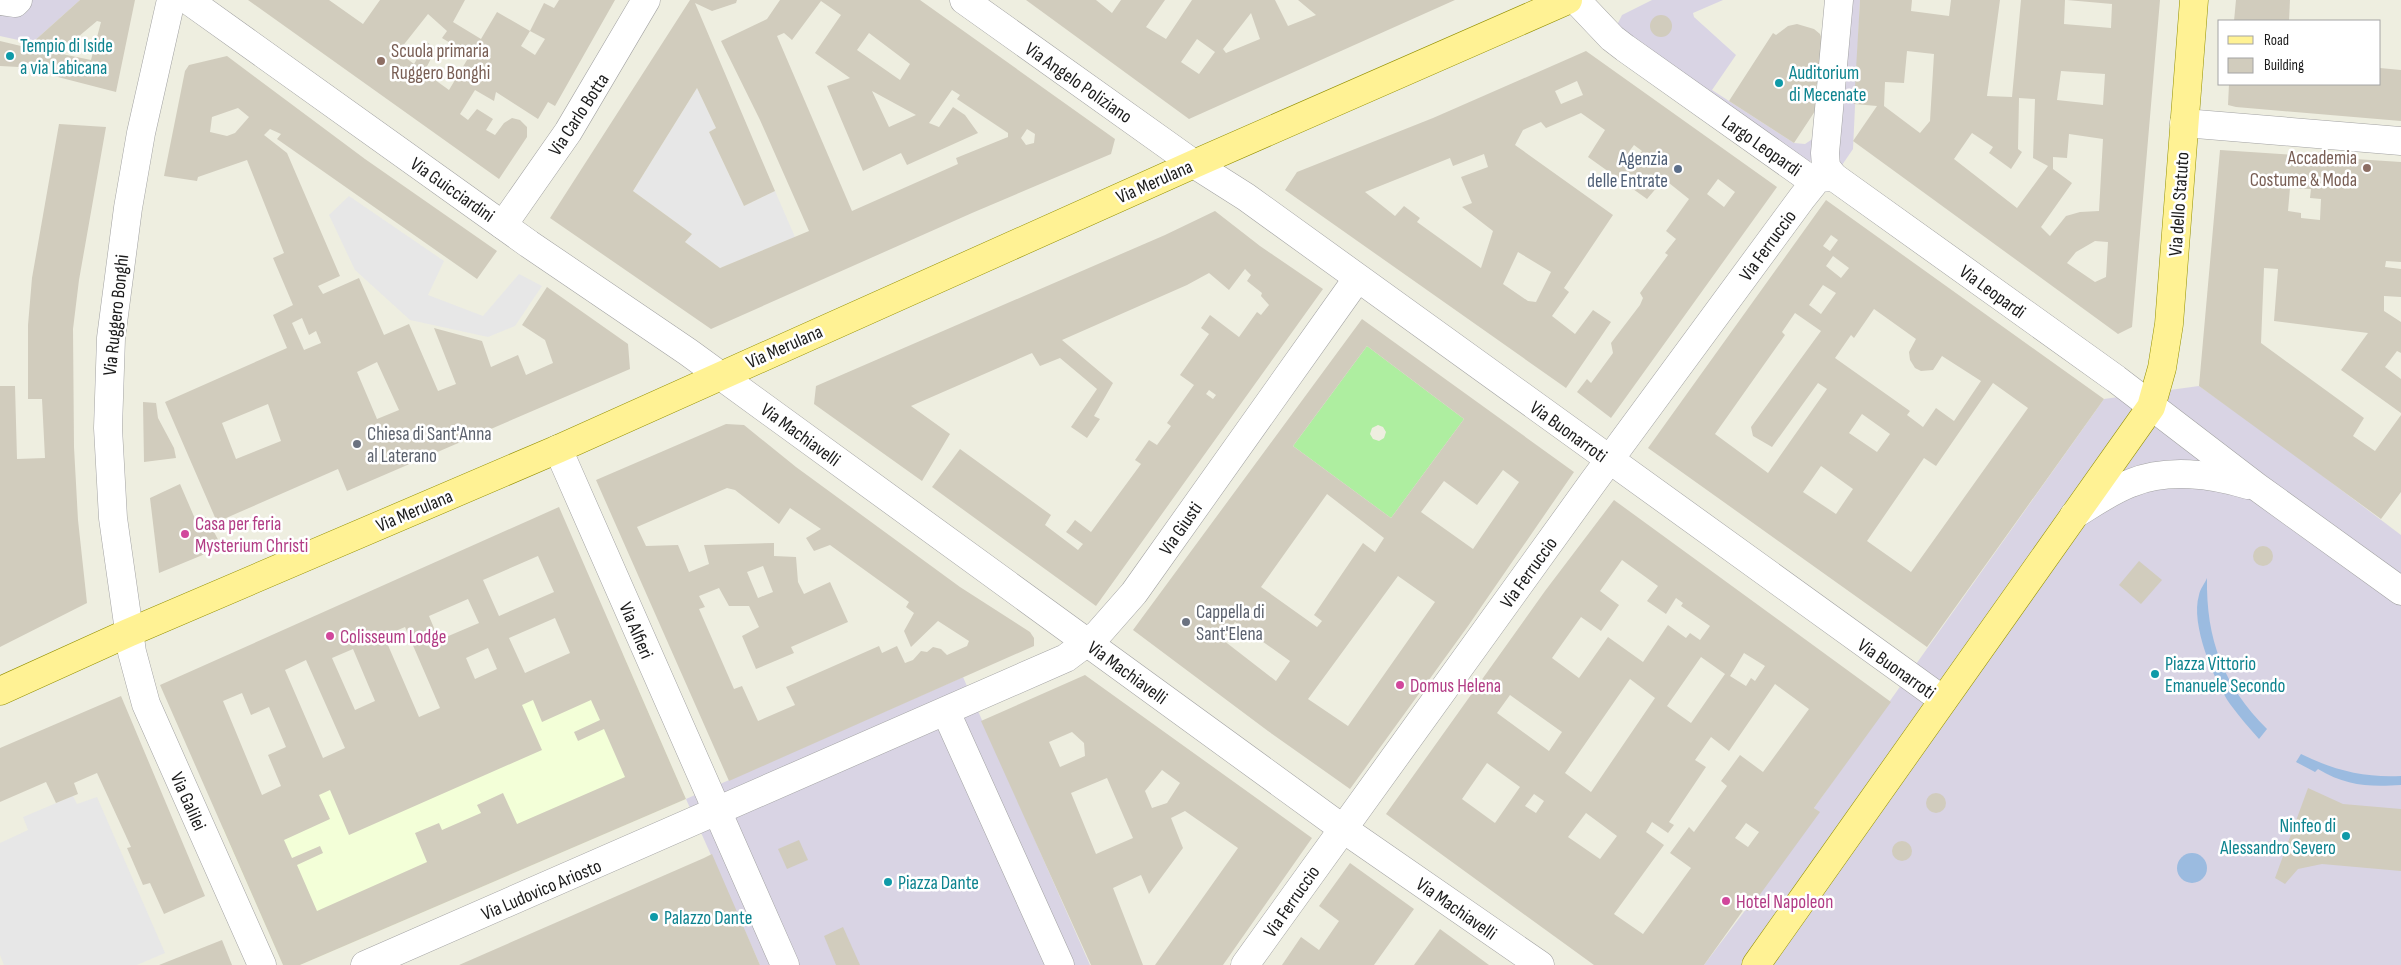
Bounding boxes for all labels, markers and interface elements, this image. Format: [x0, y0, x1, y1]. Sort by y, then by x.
legend [2218, 20, 2381, 85]
text: Road [2264, 31, 2289, 50]
place label: Tempio di Iside a via Labicana [20, 35, 113, 80]
street label: Via Angelo Poliziano [1020, 38, 1136, 129]
place label: Scuola primaria Ruggero Bonghi [391, 40, 490, 85]
marker: Tempio di Iside a via Labicana [4, 50, 16, 62]
marker: Scuola primaria Ruggero Bonghi [375, 55, 387, 67]
text: Building [2264, 56, 2304, 75]
place label: Auditorium di Mecenate [1788, 62, 1866, 107]
street label: Via Carlo Botta [544, 69, 614, 160]
marker: Auditorium di Mecenate [1773, 77, 1785, 89]
street label: Largo Leopardi [1717, 110, 1805, 182]
place label: Accademia Costume & Moda [2250, 147, 2357, 192]
place label: Agenzia delle Entrate [1587, 148, 1668, 193]
street label: Via dello Statuto [2164, 151, 2195, 257]
street label: Via Guicciardini [406, 153, 499, 228]
street label: Via Merulana [1113, 155, 1196, 209]
marker: Accademia Costume & Moda [2361, 162, 2373, 174]
marker: Agenzia delle Entrate [1672, 163, 1684, 175]
street label: Via Ferruccio [1735, 206, 1802, 286]
street label: Via Ruggero Bonghi [99, 253, 134, 377]
street label: Via Leopardi [1954, 260, 2030, 324]
street label: Via Merulana [743, 320, 826, 374]
street label: Via Buonarroti [1525, 396, 1611, 468]
street label: Via Machiavelli [756, 398, 845, 472]
place label: Chiesa di Sant'Anna al Laterano [367, 423, 492, 468]
marker: Chiesa di Sant'Anna al Laterano [351, 438, 363, 450]
street label: Via Merulana [373, 485, 456, 538]
street label: Via Giusti [1155, 498, 1208, 560]
place label: Casa per feria Mysterium Christi [195, 513, 308, 558]
marker: Casa per feria Mysterium Christi [179, 528, 191, 540]
street label: Via Ferruccio [1496, 533, 1563, 613]
street label: Via Alfieri [613, 599, 658, 662]
place label: Cappella di Sant'Elena [1196, 601, 1264, 646]
marker: Cappella di Sant'Elena [1180, 616, 1192, 628]
place label: Colisseum Lodge [340, 626, 446, 649]
marker: Colisseum Lodge [324, 630, 336, 642]
street label: Via Buonarroti [1853, 634, 1940, 704]
street label: Via Machiavelli [1083, 636, 1172, 710]
place label: Piazza Vittorio Emanuele Secondo [2165, 653, 2285, 698]
marker: Piazza Vittorio Emanuele Secondo [2149, 668, 2161, 680]
place label: Domus Helena [1410, 675, 1501, 698]
marker: Domus Helena [1394, 679, 1406, 691]
street label: Via Galilei [165, 769, 211, 834]
place label: Ninfeo di Alessandro Severo [2219, 815, 2336, 860]
marker: Ninfeo di Alessandro Severo [2340, 830, 2352, 842]
street label: Via Ludovico Ariosto [478, 855, 605, 926]
street label: Via Ferruccio [1259, 862, 1325, 942]
place label: Piazza Dante [898, 872, 979, 895]
street label: Via Machiavelli [1411, 873, 1501, 945]
marker: Piazza Dante [882, 876, 894, 888]
place label: Hotel Napoleon [1736, 891, 1833, 914]
marker: Hotel Napoleon [1720, 895, 1732, 907]
place label: Palazzo Dante [664, 907, 752, 930]
marker: Palazzo Dante [648, 911, 660, 923]

